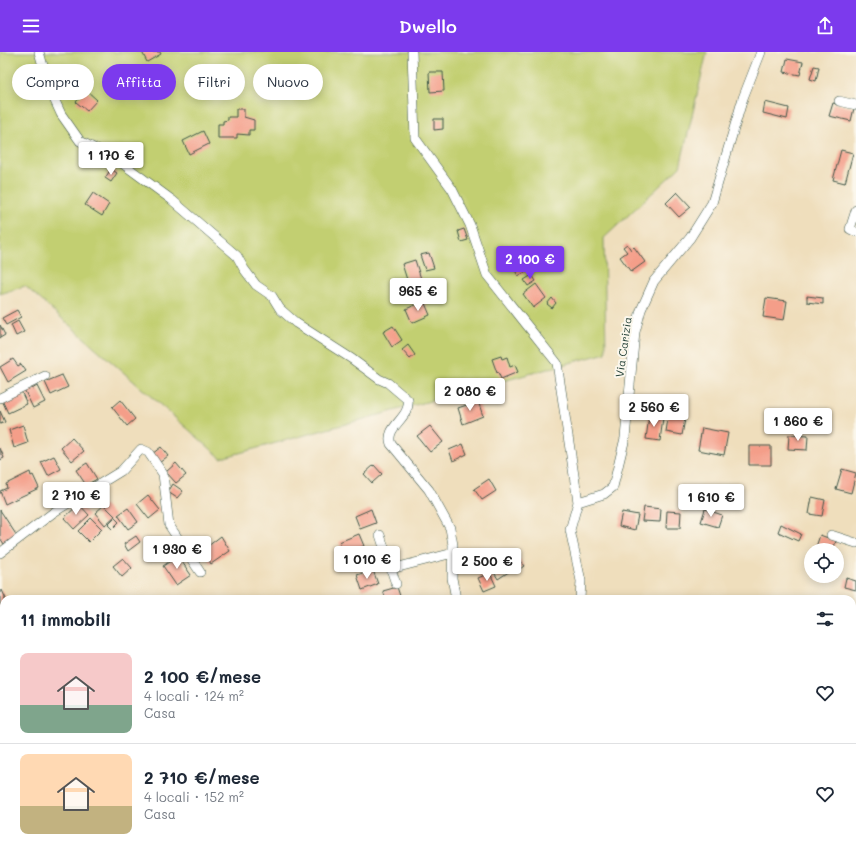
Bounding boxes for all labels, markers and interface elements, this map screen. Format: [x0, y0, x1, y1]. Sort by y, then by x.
text: Dwello [399, 14, 457, 38]
icon: menu [20, 15, 42, 37]
icon: share [814, 15, 836, 37]
chip: Compra [12, 64, 94, 100]
chip: Affitta [102, 64, 176, 100]
chip: Filtri [184, 64, 245, 100]
chip: Nuovo [253, 64, 323, 100]
pin: 1 170 € [74, 142, 148, 176]
text: 1 170 € [87, 146, 135, 163]
pin: 2 100 € [493, 246, 567, 280]
text: 2 100 € [505, 250, 555, 267]
pin: 965 € [390, 278, 446, 312]
text: 965 € [399, 282, 437, 299]
street label: Via Carizia [611, 316, 635, 378]
pin: 2 080 € [433, 378, 507, 412]
text: 2 080 € [444, 382, 496, 399]
pin: 2 560 € [617, 394, 691, 428]
text: 2 560 € [629, 398, 680, 415]
pin: 1 860 € [761, 408, 835, 442]
text: 1 860 € [773, 412, 823, 429]
pin: 2 710 € [39, 482, 113, 516]
pin: 1 610 € [674, 484, 748, 518]
text: 2 710 € [52, 486, 100, 503]
text: 1 610 € [687, 488, 735, 505]
pin: 1 930 € [140, 536, 214, 570]
text: 1 930 € [152, 540, 202, 557]
map controls [804, 543, 844, 583]
button: locate [804, 543, 844, 583]
pin: 1 010 € [330, 546, 404, 580]
pin: 2 500 € [450, 548, 524, 582]
text: 1 010 € [343, 550, 391, 567]
text: 2 500 € [461, 552, 513, 569]
text: 11 immobili [20, 608, 111, 630]
icon: filters [814, 608, 836, 630]
text: 2 100 €/mese [144, 665, 261, 687]
icon: home [52, 669, 100, 717]
icon: heart [814, 682, 836, 704]
text: 4 locali · 124 m² [144, 687, 244, 704]
text: Casa [144, 704, 176, 721]
text: 2 710 €/mese [144, 766, 260, 788]
icon: home [52, 770, 100, 818]
icon: heart [814, 783, 836, 805]
text: 4 locali · 152 m² [144, 788, 244, 805]
text: Casa [144, 805, 176, 822]

